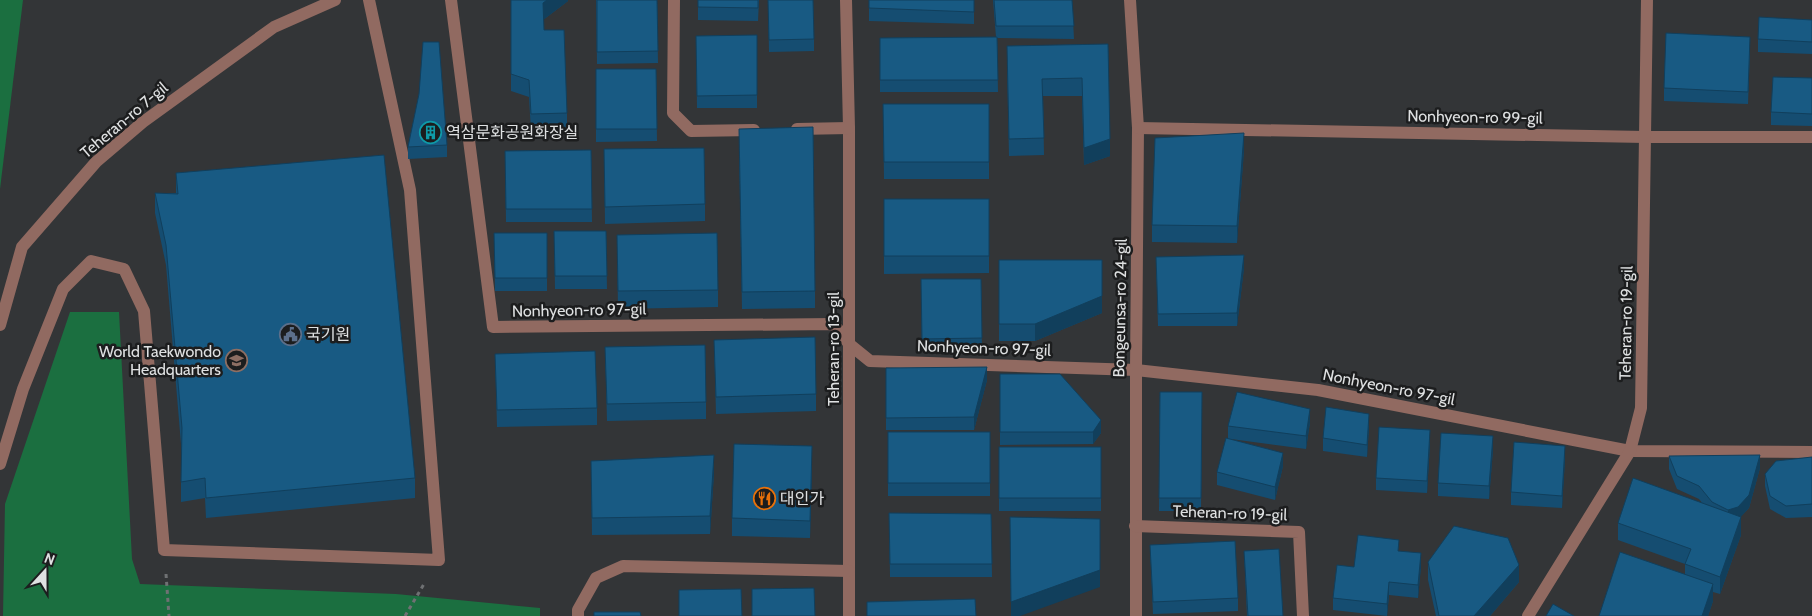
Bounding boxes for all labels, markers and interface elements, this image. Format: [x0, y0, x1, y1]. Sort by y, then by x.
street label: Teheran-ro 7-gil [77, 78, 172, 162]
street label: Nonhyeon-ro 99-gil [1407, 106, 1543, 128]
building icon: 역삼문화공원화장실 [418, 120, 442, 144]
place label: 역삼문화공원화장실 [446, 123, 578, 142]
street label: Bongeunsa-ro 24-gil [1109, 238, 1131, 378]
street label: Teheran-ro 19-gil [1616, 265, 1637, 380]
street label: Teheran-ro 13-gil [824, 292, 843, 406]
street label: Nonhyeon-ro 97-gil [512, 299, 646, 321]
public building icon: 국기원 [278, 322, 302, 346]
place label: 국기원 [306, 325, 350, 344]
street label: Nonhyeon-ro 97-gil [917, 336, 1052, 360]
place label: World Taekwondo Headquarters [99, 342, 221, 379]
school or university icon: World Taekwondo Headquarters [225, 348, 249, 372]
street label: Nonhyeon-ro 97-gil [1321, 365, 1457, 409]
restaurant icon: 대인가 [752, 486, 776, 510]
place label: 대인가 [780, 489, 824, 508]
street label: Teheran-ro 19-gil [1172, 502, 1288, 524]
north arrow [20, 546, 70, 596]
text: N [42, 549, 58, 569]

